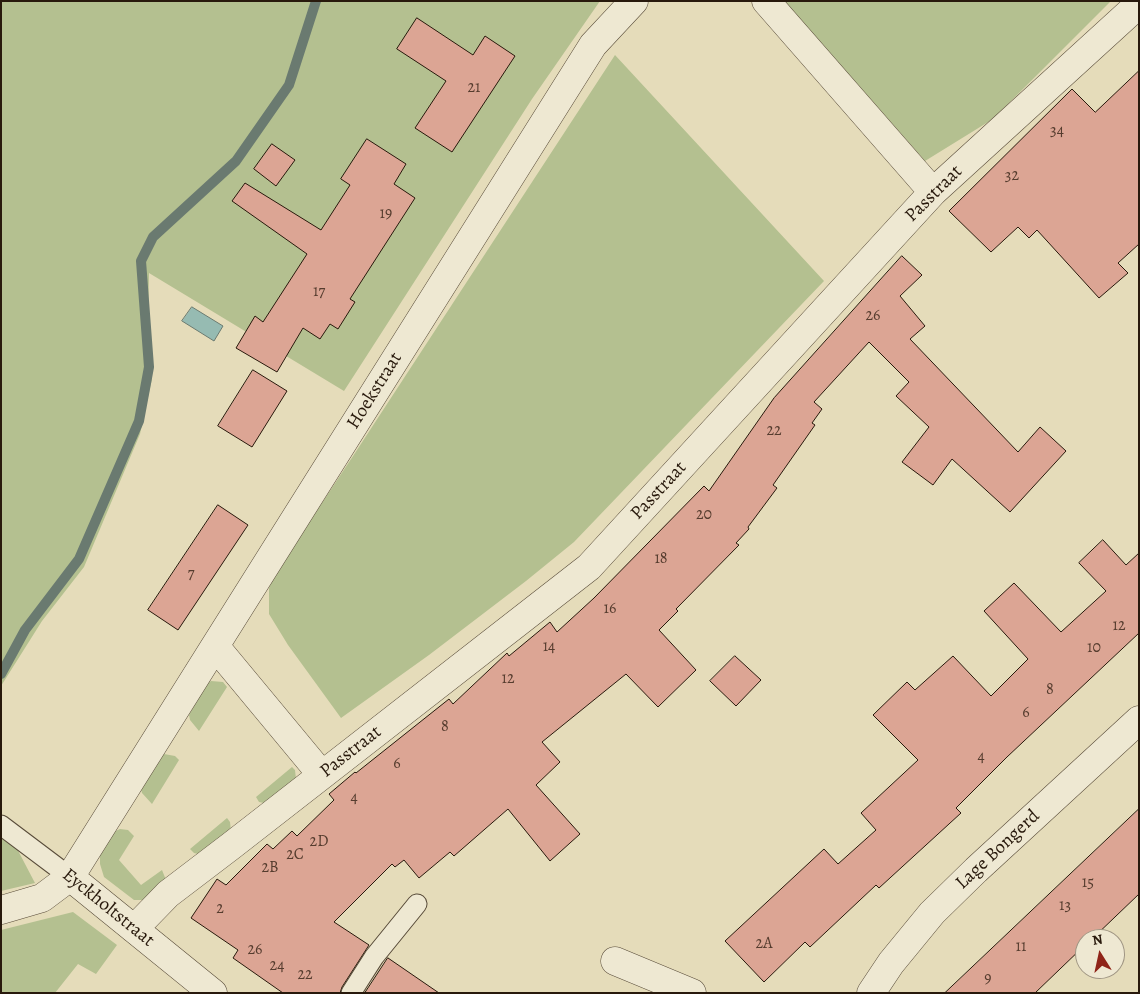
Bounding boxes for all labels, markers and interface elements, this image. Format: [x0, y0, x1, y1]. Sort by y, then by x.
house number: 21 [467, 78, 481, 98]
house number: 34 [1050, 121, 1064, 141]
street label: Passtraat [901, 161, 967, 227]
house number: 32 [1005, 166, 1019, 186]
house number: 19 [380, 204, 392, 224]
house number: 17 [313, 282, 325, 302]
house number: 26 [866, 306, 880, 326]
street label: Hoekstraat [342, 348, 408, 434]
house number: 22 [766, 421, 782, 441]
street label: Passtraat [626, 457, 692, 525]
house number: 20 [696, 505, 712, 525]
house number: 18 [654, 549, 668, 569]
house number: 7 [188, 564, 194, 584]
house number: 16 [604, 599, 616, 619]
house number: 12 [1112, 616, 1126, 636]
house number: 14 [543, 637, 555, 657]
house number: 10 [1087, 638, 1101, 658]
house number: 12 [501, 669, 515, 689]
house number: 8 [1046, 680, 1054, 700]
house number: 6 [1022, 703, 1030, 723]
house number: 8 [441, 717, 449, 737]
street label: Passtraat [316, 721, 386, 783]
house number: 4 [977, 747, 985, 767]
house number: 6 [393, 754, 401, 774]
house number: 4 [350, 788, 358, 808]
street label: Lage Bongerd [951, 805, 1045, 895]
house number: 2D [310, 832, 328, 852]
house number: 2C [286, 845, 304, 865]
house number: 2B [261, 858, 279, 878]
street label: Eyckholtstraat [57, 864, 159, 952]
house number: 15 [1082, 873, 1094, 893]
house number: 13 [1059, 896, 1071, 916]
house number: 2 [216, 899, 224, 919]
north arrow [1075, 929, 1125, 979]
text: N [1091, 929, 1104, 950]
house number: 2A [756, 934, 772, 954]
house number: 11 [1016, 937, 1026, 957]
house number: 26 [248, 940, 262, 960]
house number: 24 [270, 956, 284, 976]
house number: 22 [297, 965, 313, 985]
house number: 9 [984, 969, 992, 989]

